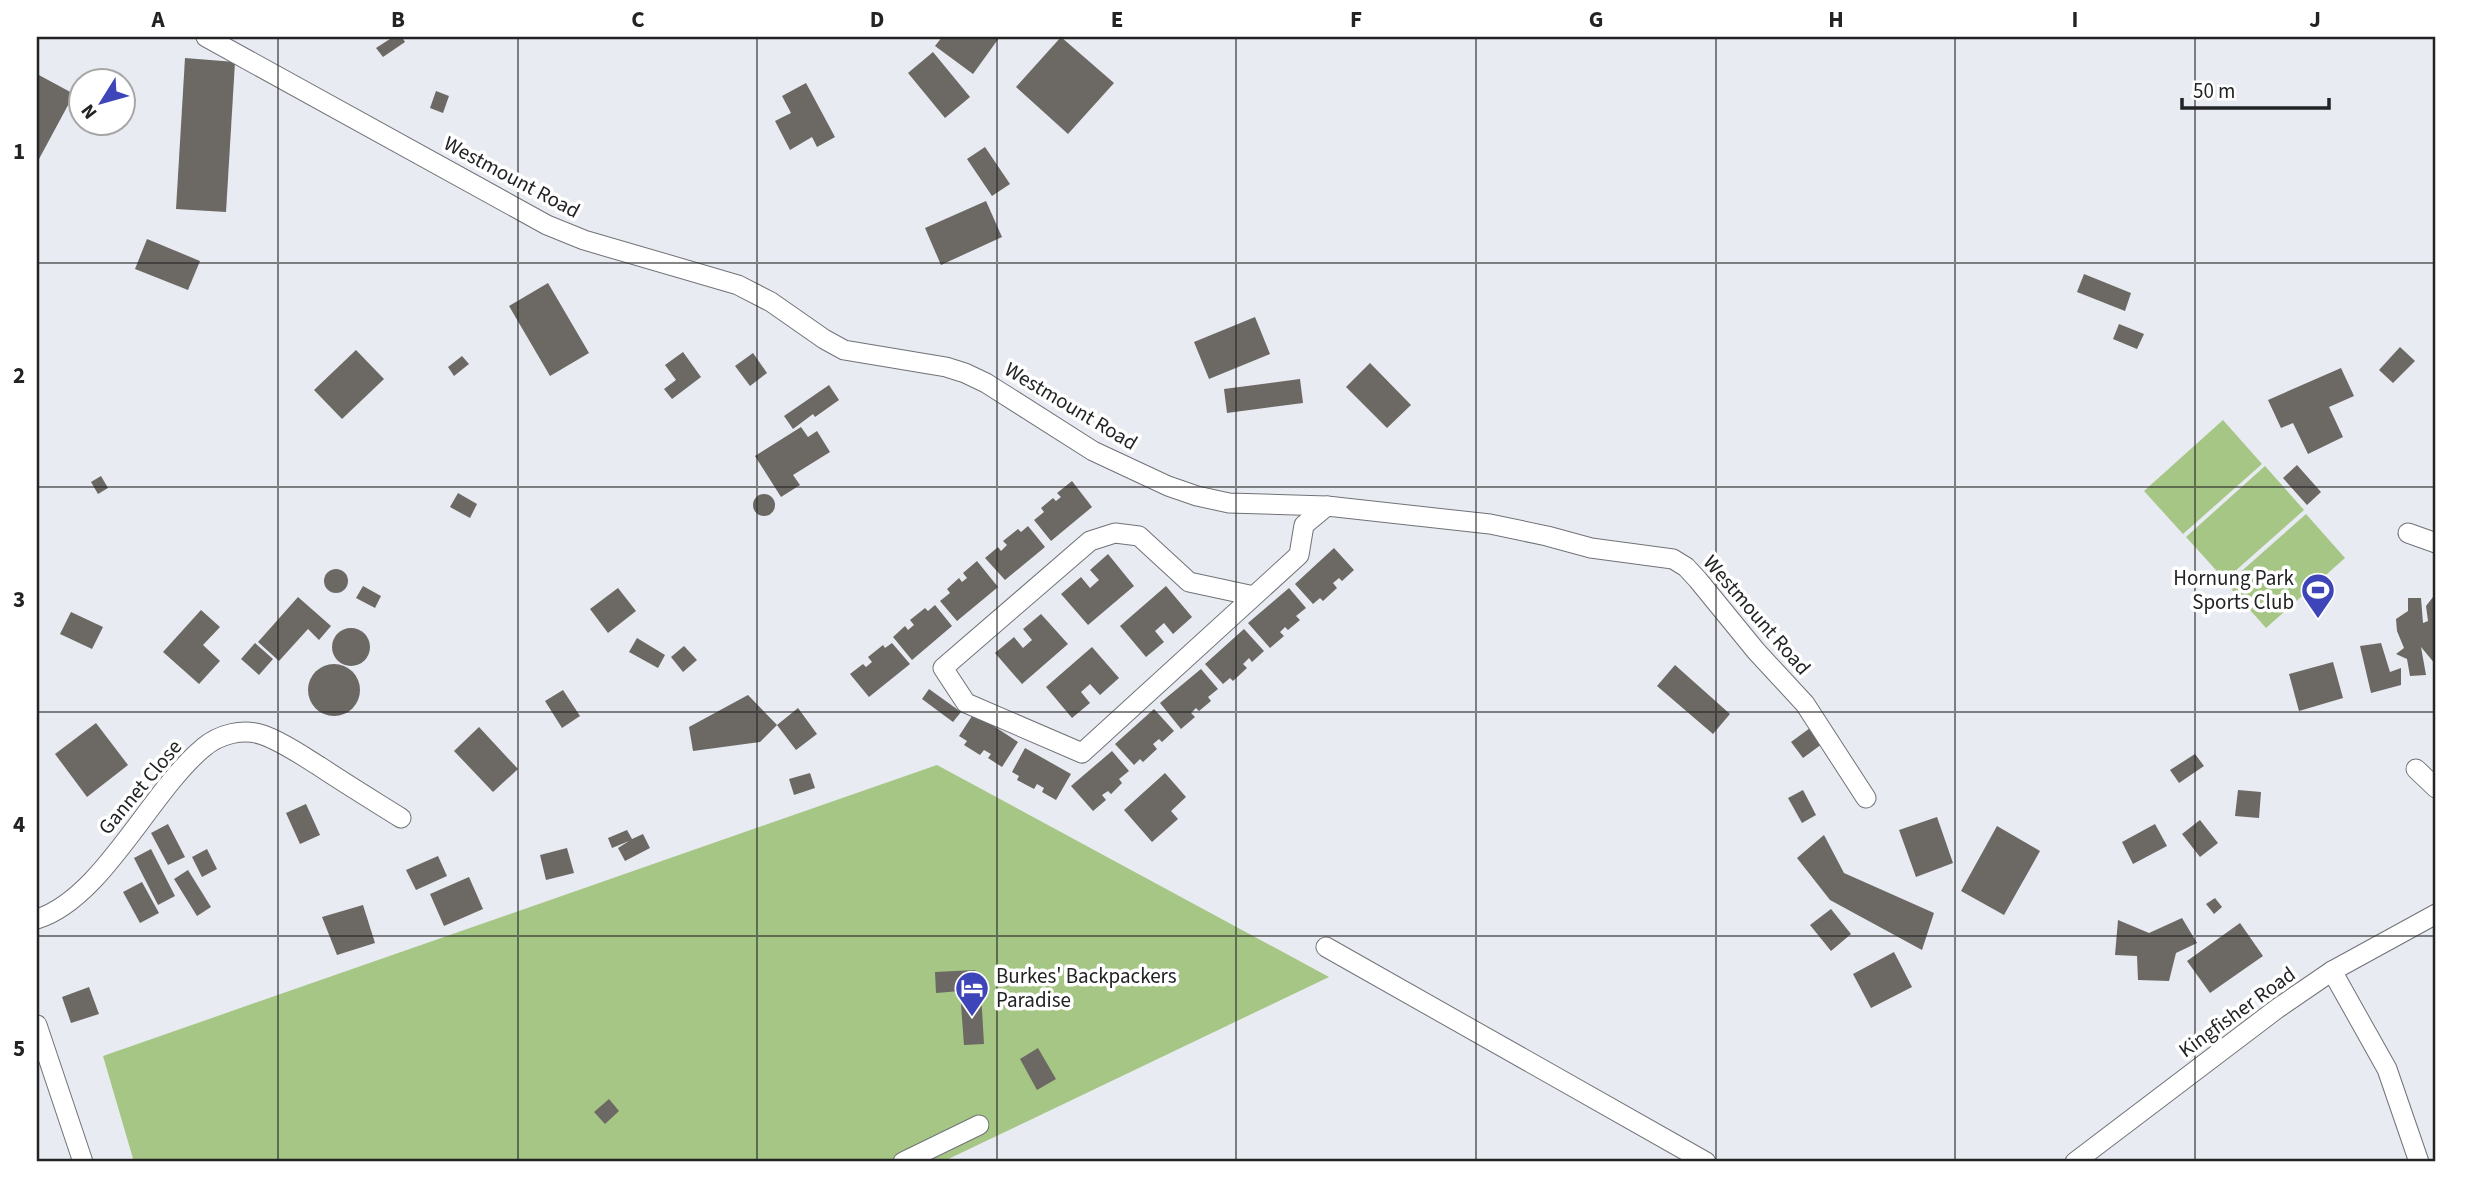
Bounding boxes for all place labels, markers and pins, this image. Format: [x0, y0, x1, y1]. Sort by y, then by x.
place label: Hornung Park Sports Club [2173, 563, 2295, 617]
sports icon: Hornung Park Sports Club [2299, 571, 2337, 620]
place label: Burkes' Backpackers Paradise [996, 961, 1177, 1015]
hotel icon: Burkes' Backpackers Paradise [953, 969, 991, 1018]

